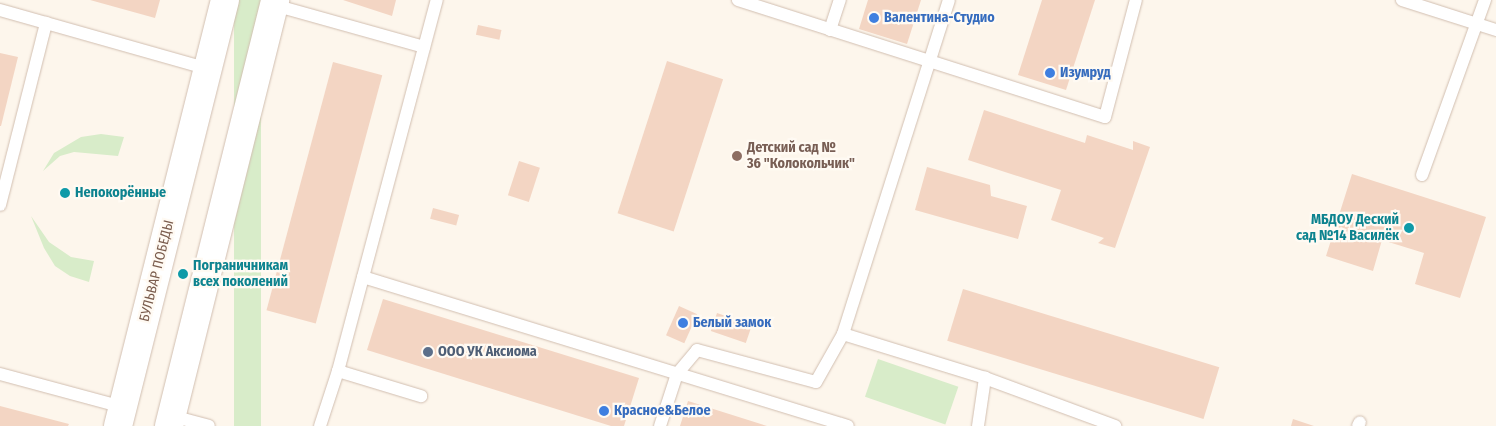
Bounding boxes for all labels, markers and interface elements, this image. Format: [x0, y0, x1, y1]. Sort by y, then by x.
place label: Валентина-Студио [884, 10, 995, 26]
marker: Валентина-Студио [868, 12, 880, 24]
place label: Изумруд [1060, 65, 1111, 81]
marker: Изумруд [1044, 67, 1056, 79]
place label: Детский сад № 36 "Колокольчик" [747, 140, 855, 172]
marker: Детский сад № 36 "Колокольчик" [731, 150, 743, 162]
place label: Непокорённые [75, 185, 166, 201]
marker: Непокорённые [59, 187, 71, 199]
place label: МБДОУ Деский сад №14 Василёк [1296, 212, 1399, 244]
street label: БУЛЬВАР ПОБЕДЫ [136, 218, 178, 324]
marker: МБДОУ Деский сад №14 Василёк [1403, 222, 1415, 234]
place label: Пограничникам всех поколений [193, 258, 288, 290]
marker: Пограничникам всех поколений [177, 268, 189, 280]
place label: Белый замок [693, 315, 771, 331]
marker: Белый замок [677, 317, 689, 329]
place label: ООО УК Аксиома [438, 344, 537, 360]
marker: ООО УК Аксиома [422, 346, 434, 358]
place label: Красное&Белое [614, 403, 711, 419]
marker: Красное&Белое [598, 405, 610, 417]

